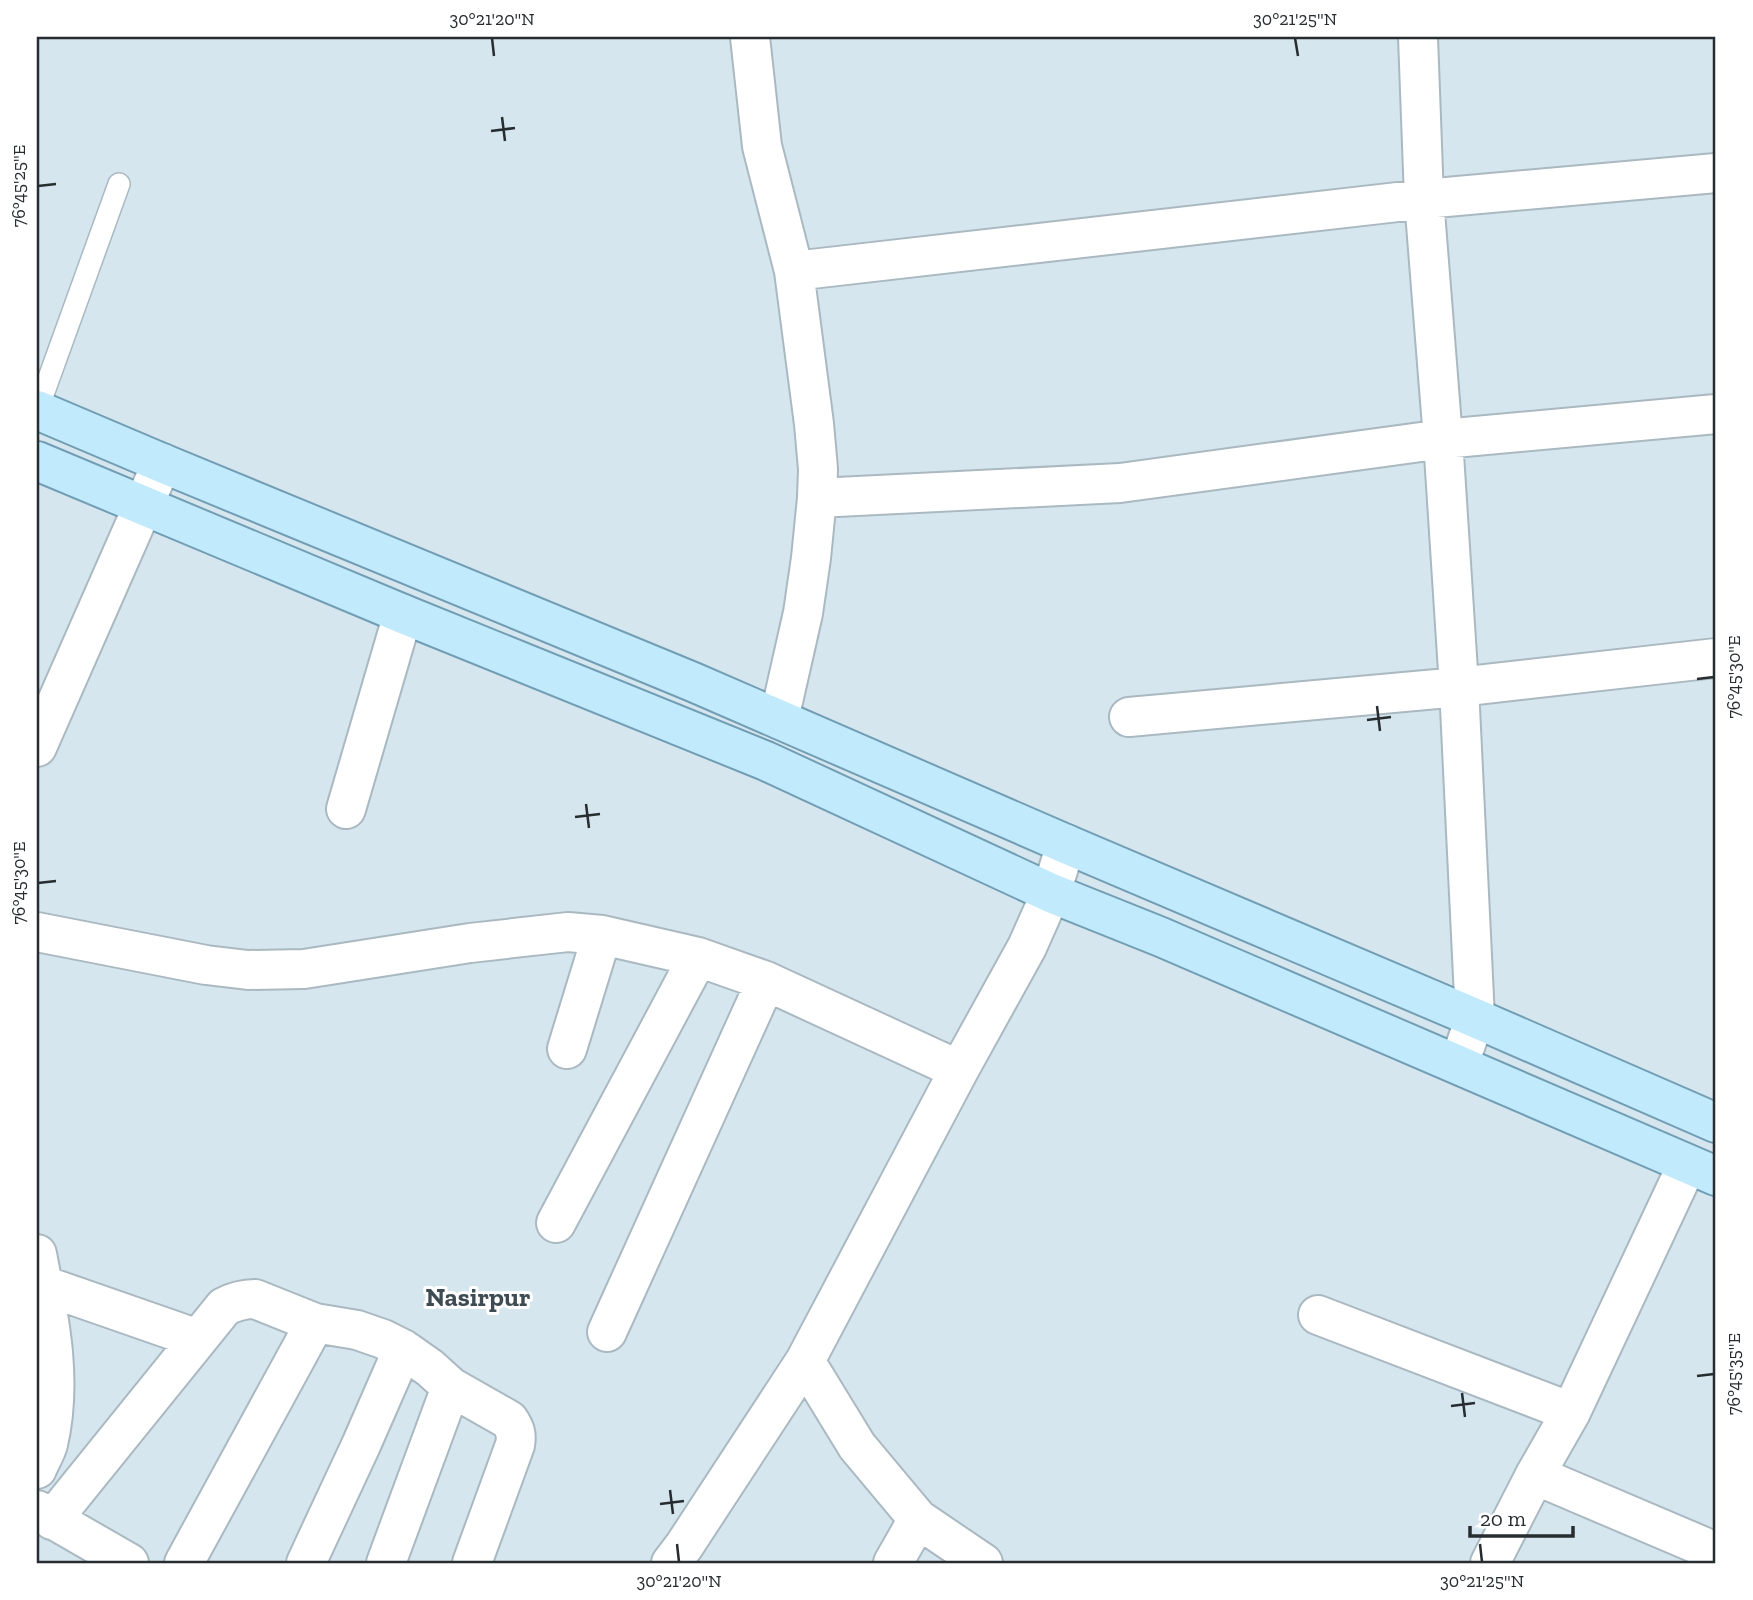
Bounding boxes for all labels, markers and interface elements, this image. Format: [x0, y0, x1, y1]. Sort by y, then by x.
text: 30°21'20"N [449, 8, 535, 30]
text: 30°21'25"N [1253, 8, 1337, 30]
text: 76°45'25"E [8, 145, 30, 227]
text: 76°45'30"E [1723, 635, 1745, 719]
text: 76°45'30"E [8, 841, 30, 925]
district label: Nasirpur [426, 1281, 530, 1313]
text: 76°45'35"E [1723, 1333, 1745, 1415]
scale bar [1470, 1495, 1573, 1539]
text: 20 m [1480, 1506, 1526, 1531]
text: 30°21'20"N [636, 1570, 722, 1592]
text: 30°21'25"N [1440, 1570, 1524, 1592]

